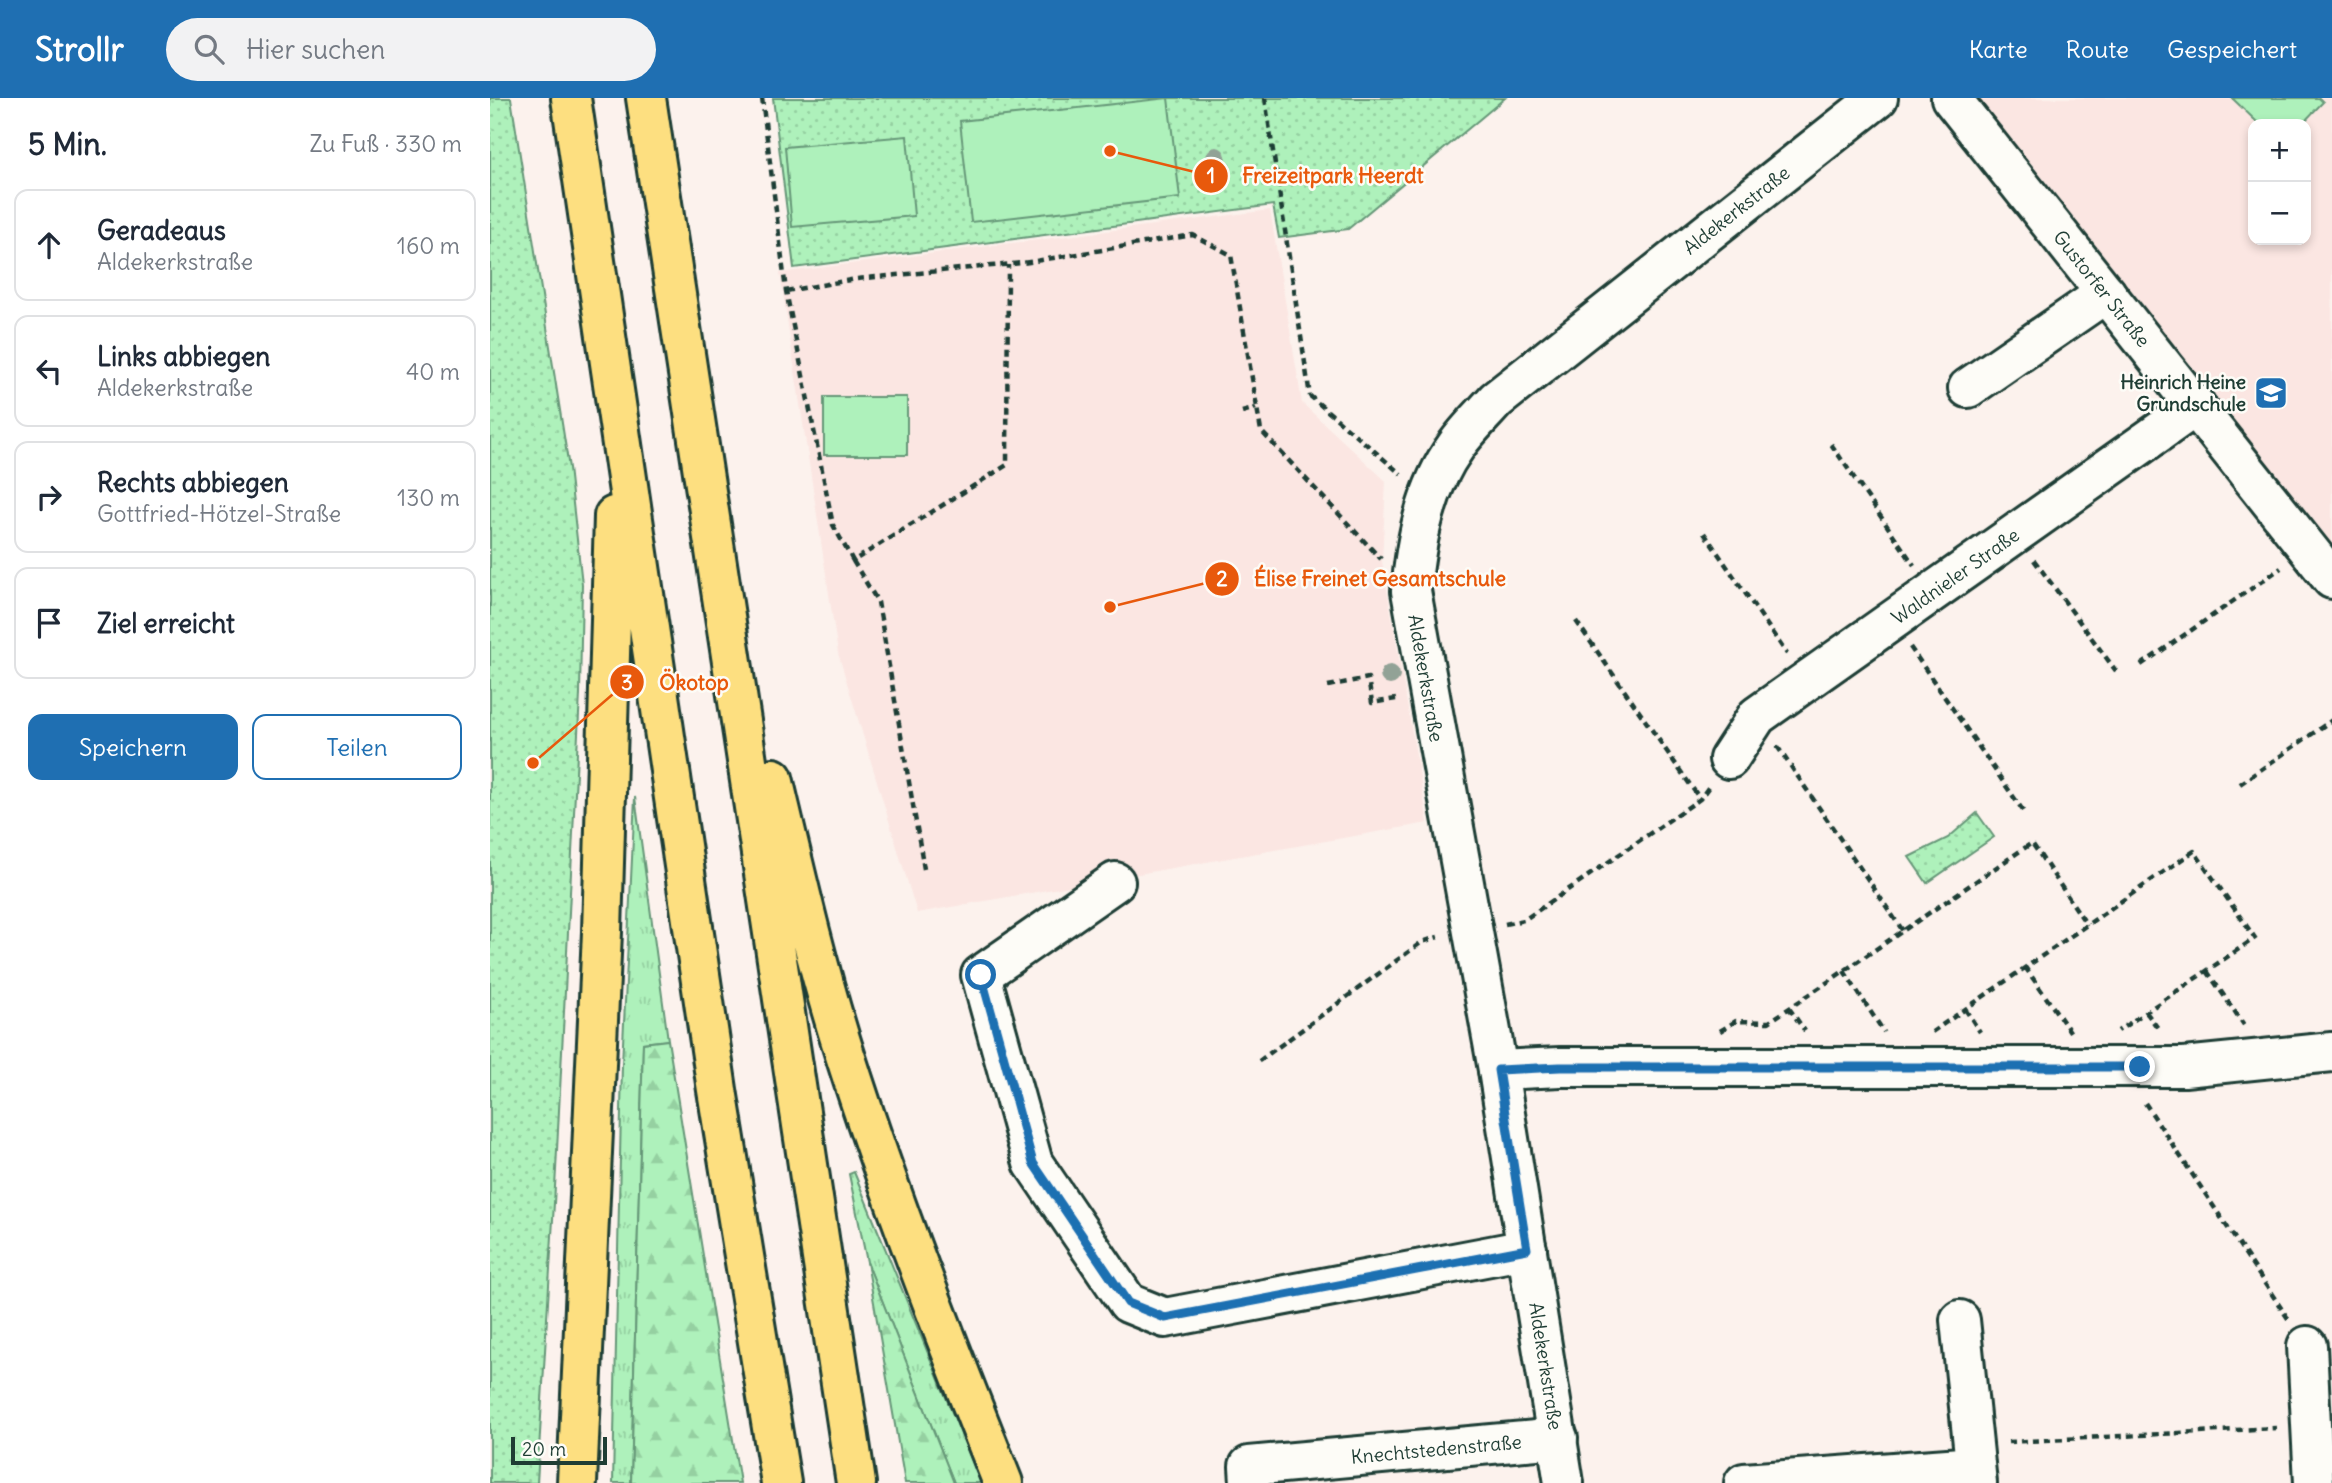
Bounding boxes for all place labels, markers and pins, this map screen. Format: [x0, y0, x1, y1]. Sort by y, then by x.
callout: Freizeitpark Heerdt [1193, 155, 1437, 197]
place label: Heinrich Heine Grundschule [2121, 370, 2246, 416]
school or university icon: Heinrich Heine Grundschule [2252, 374, 2290, 412]
callout: Élise Freinet Gesamtschule [1205, 558, 1520, 600]
callout: Ökotop [610, 661, 742, 703]

